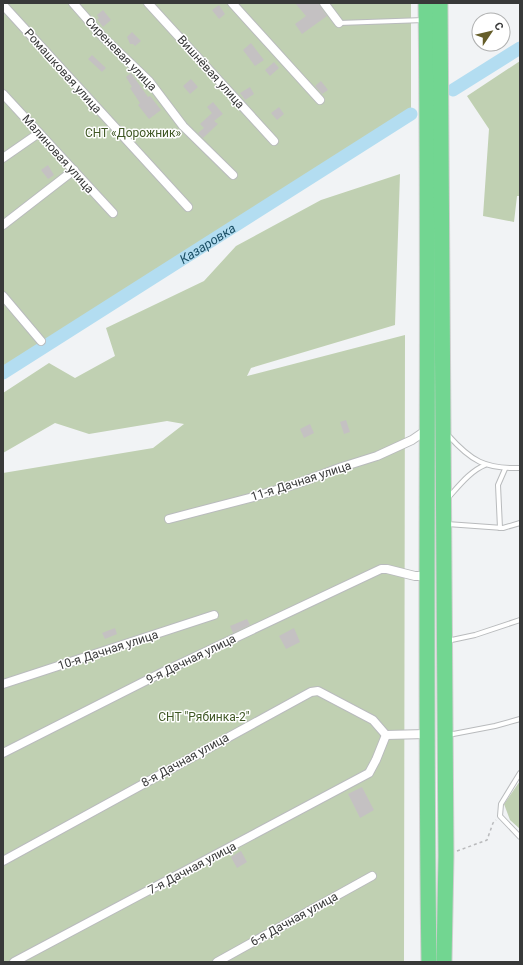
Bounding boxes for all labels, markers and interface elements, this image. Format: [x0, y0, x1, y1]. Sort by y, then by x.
north arrow [471, 12, 511, 52]
street label: Сиреневая улица [82, 14, 160, 94]
text: С [491, 20, 506, 33]
street label: Ромашковая улица [21, 26, 105, 116]
street label: Вишнёвая улица [175, 33, 247, 111]
street label: Малиновая улица [19, 112, 97, 196]
park label: СНТ «Дорожник» [85, 126, 181, 140]
water label: Казаровка [177, 220, 239, 267]
street label: 11-я Дачная улица [249, 458, 353, 504]
street label: 10-я Дачная улица [56, 627, 160, 673]
street label: 9-я Дачная улица [144, 631, 238, 687]
park label: СНТ "Рябинка-2" [158, 710, 250, 724]
street label: 8-я Дачная улица [139, 730, 231, 790]
street label: 7-я Дачная улица [146, 839, 238, 897]
street label: 6-я Дачная улица [248, 889, 340, 949]

